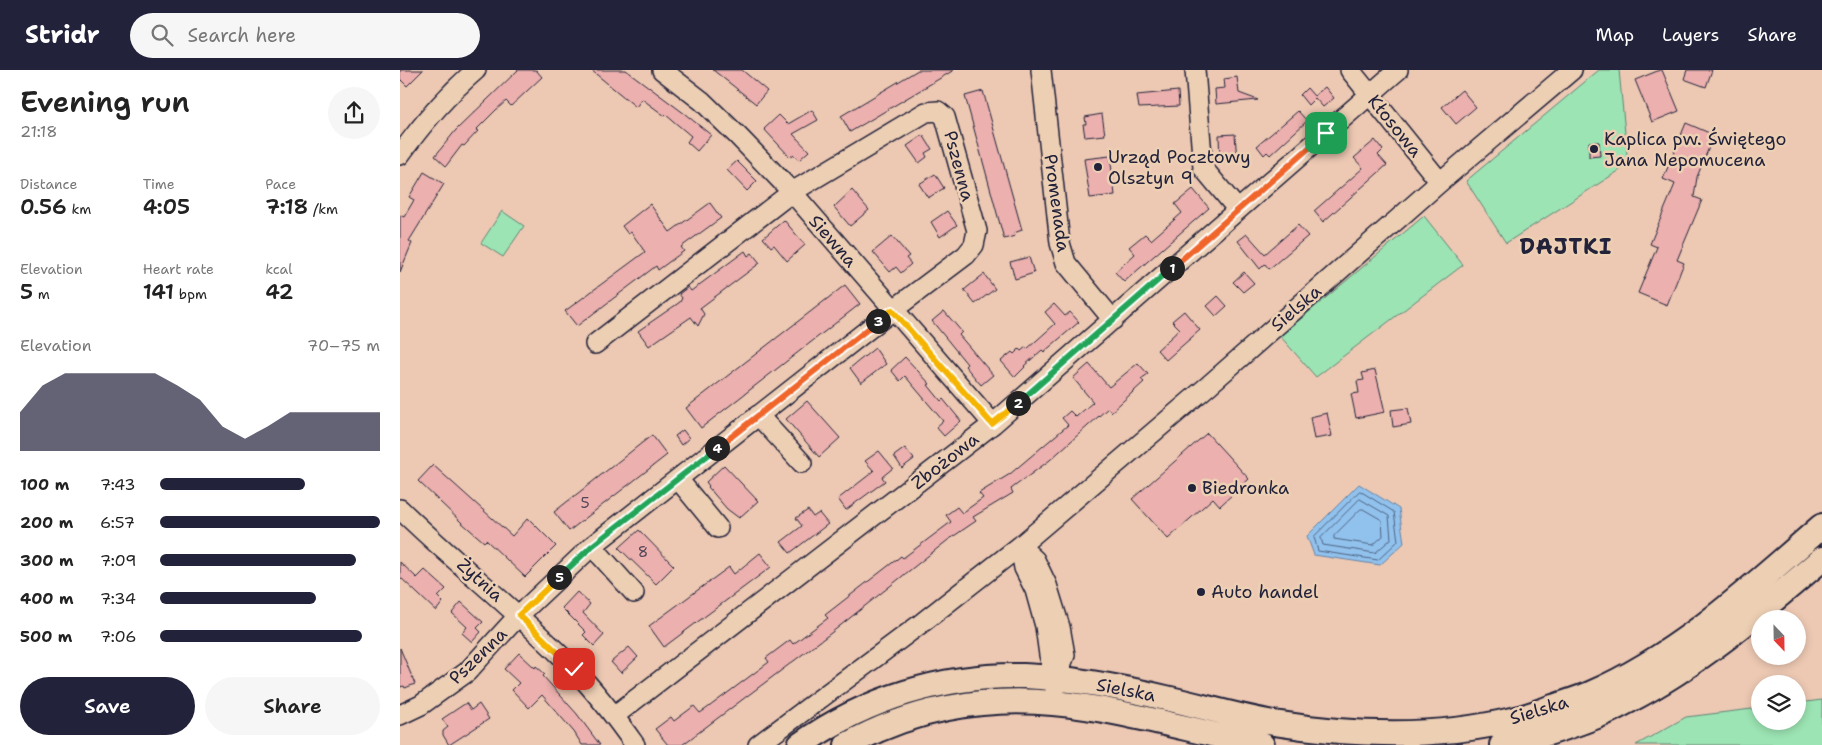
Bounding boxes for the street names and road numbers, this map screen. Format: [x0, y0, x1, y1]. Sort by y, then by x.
street label: Kłosowa [1362, 90, 1428, 162]
street label: Pszenna [938, 128, 980, 204]
street label: Promenada [1038, 152, 1076, 254]
street label: Siewna [803, 210, 863, 272]
street label: Sielska [1266, 279, 1326, 337]
street label: Zbożowa [906, 427, 984, 495]
street label: Żytnia [452, 553, 508, 607]
street label: Pszenna [444, 622, 512, 690]
street label: Sielska [1094, 673, 1158, 707]
street label: Sielska [1507, 690, 1571, 730]

